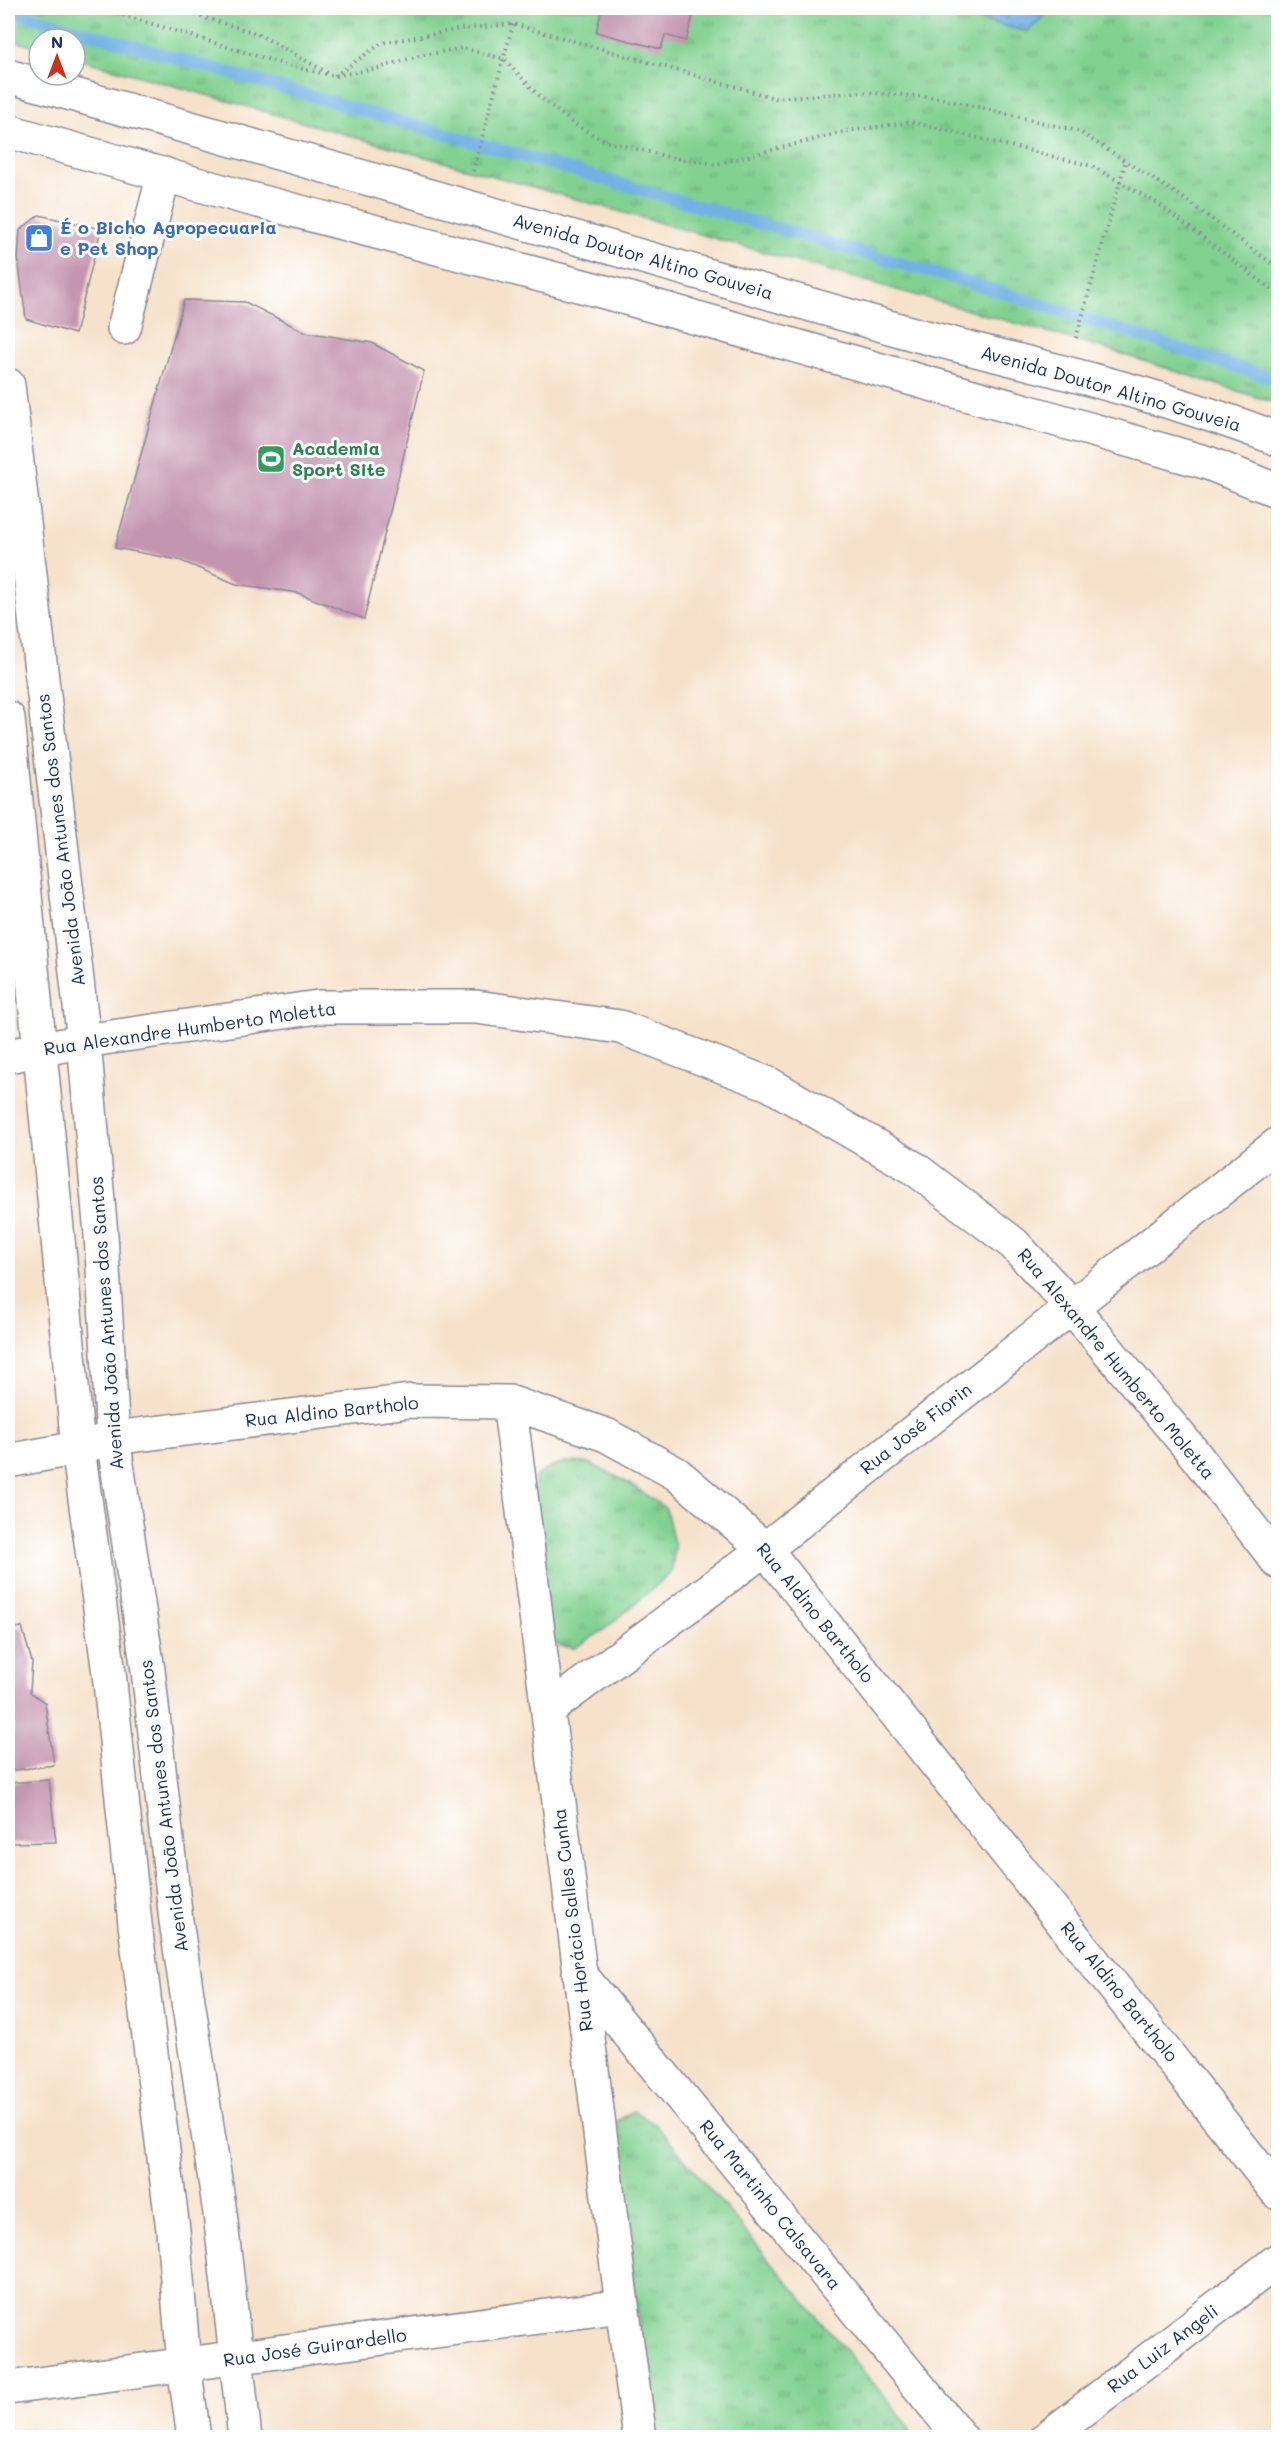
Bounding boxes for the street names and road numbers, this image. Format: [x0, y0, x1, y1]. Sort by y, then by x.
street label: Avenida Doutor Altino Gouveia [510, 207, 776, 305]
street label: Avenida Doutor Altino Gouveia [978, 339, 1244, 437]
street label: Avenida João Antunes dos Santos [30, 693, 90, 988]
street label: Rua Alexandre Humberto Moletta [42, 996, 338, 1060]
street label: Avenida João Antunes dos Santos [84, 1175, 128, 1471]
street label: Rua Alexandre Humberto Moletta [1013, 1243, 1221, 1484]
street label: Rua José Fiorin [855, 1377, 976, 1479]
street label: Rua Aldino Bartholo [244, 1390, 420, 1432]
street label: Rua Aldino Bartholo [752, 1537, 880, 1688]
street label: Avenida João Antunes dos Santos [133, 1659, 193, 1954]
street label: Rua Horácio Salles Cunha [546, 1807, 598, 2033]
street label: Rua Aldino Bartholo [1056, 1916, 1184, 2067]
street label: Rua Martinho Calsavara [695, 2114, 847, 2294]
street label: Rua Luiz Angeli [1102, 2299, 1223, 2398]
street label: Rua José Guirardello [222, 2322, 408, 2372]

